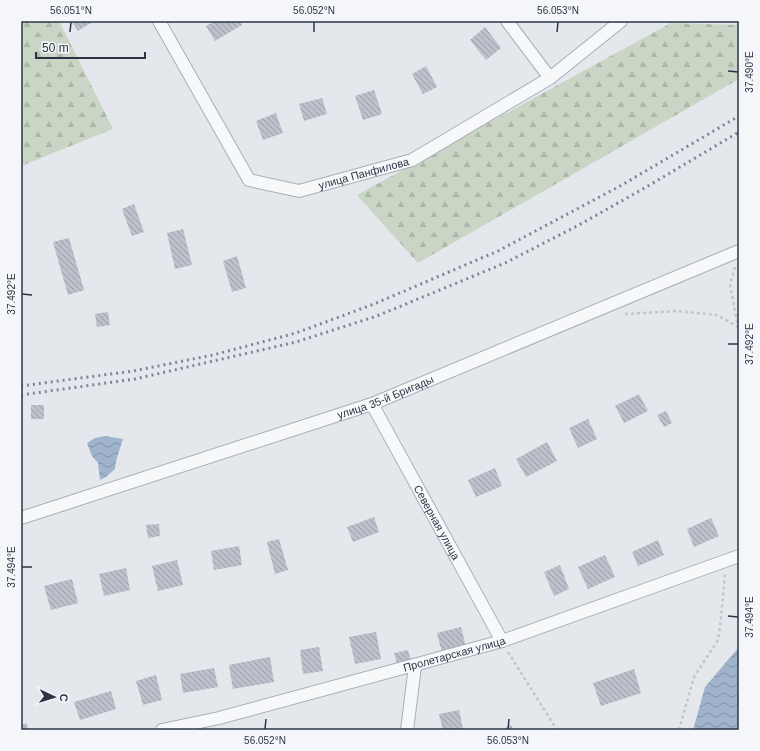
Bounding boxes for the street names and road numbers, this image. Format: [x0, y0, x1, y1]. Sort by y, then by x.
street label: улица Панфилова [317, 155, 411, 191]
street label: улица 35-й Бригады [336, 373, 435, 421]
street label: Северная улица [412, 483, 463, 563]
street label: Пролетарская улица [402, 634, 508, 674]

